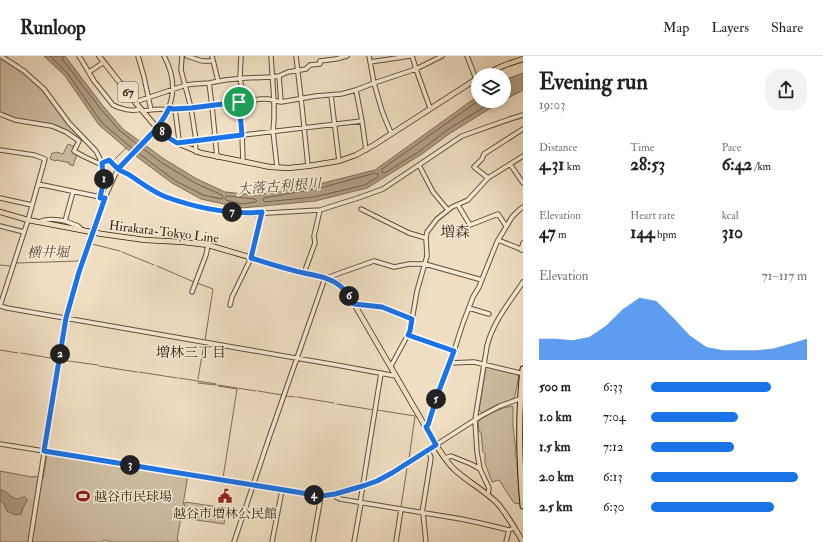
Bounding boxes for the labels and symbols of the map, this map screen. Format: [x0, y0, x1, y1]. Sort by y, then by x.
road number: 67 [118, 82, 138, 102]
pin [222, 85, 256, 119]
pin: 8 [152, 122, 172, 142]
pin: 1 [94, 169, 114, 189]
water label: 大落古利根川 [237, 175, 324, 198]
pin: 7 [222, 202, 242, 222]
street label: Hirakata-Tokyo Line [108, 217, 220, 248]
district label: 増森 [440, 223, 470, 242]
water label: 横井堀 [27, 244, 71, 261]
pin: 6 [339, 286, 359, 306]
pin: 2 [50, 344, 70, 364]
district label: 増林三丁目 [156, 344, 226, 361]
pin: 5 [426, 389, 446, 409]
pin: 3 [120, 455, 140, 475]
pin: 4 [304, 485, 324, 505]
sports icon: 越谷市民球場 [75, 488, 91, 504]
public building icon: 越谷市増林公民館 [217, 488, 233, 504]
place label: 越谷市民球場 [94, 489, 172, 505]
place label: 越谷市増林公民館 [173, 506, 277, 522]

